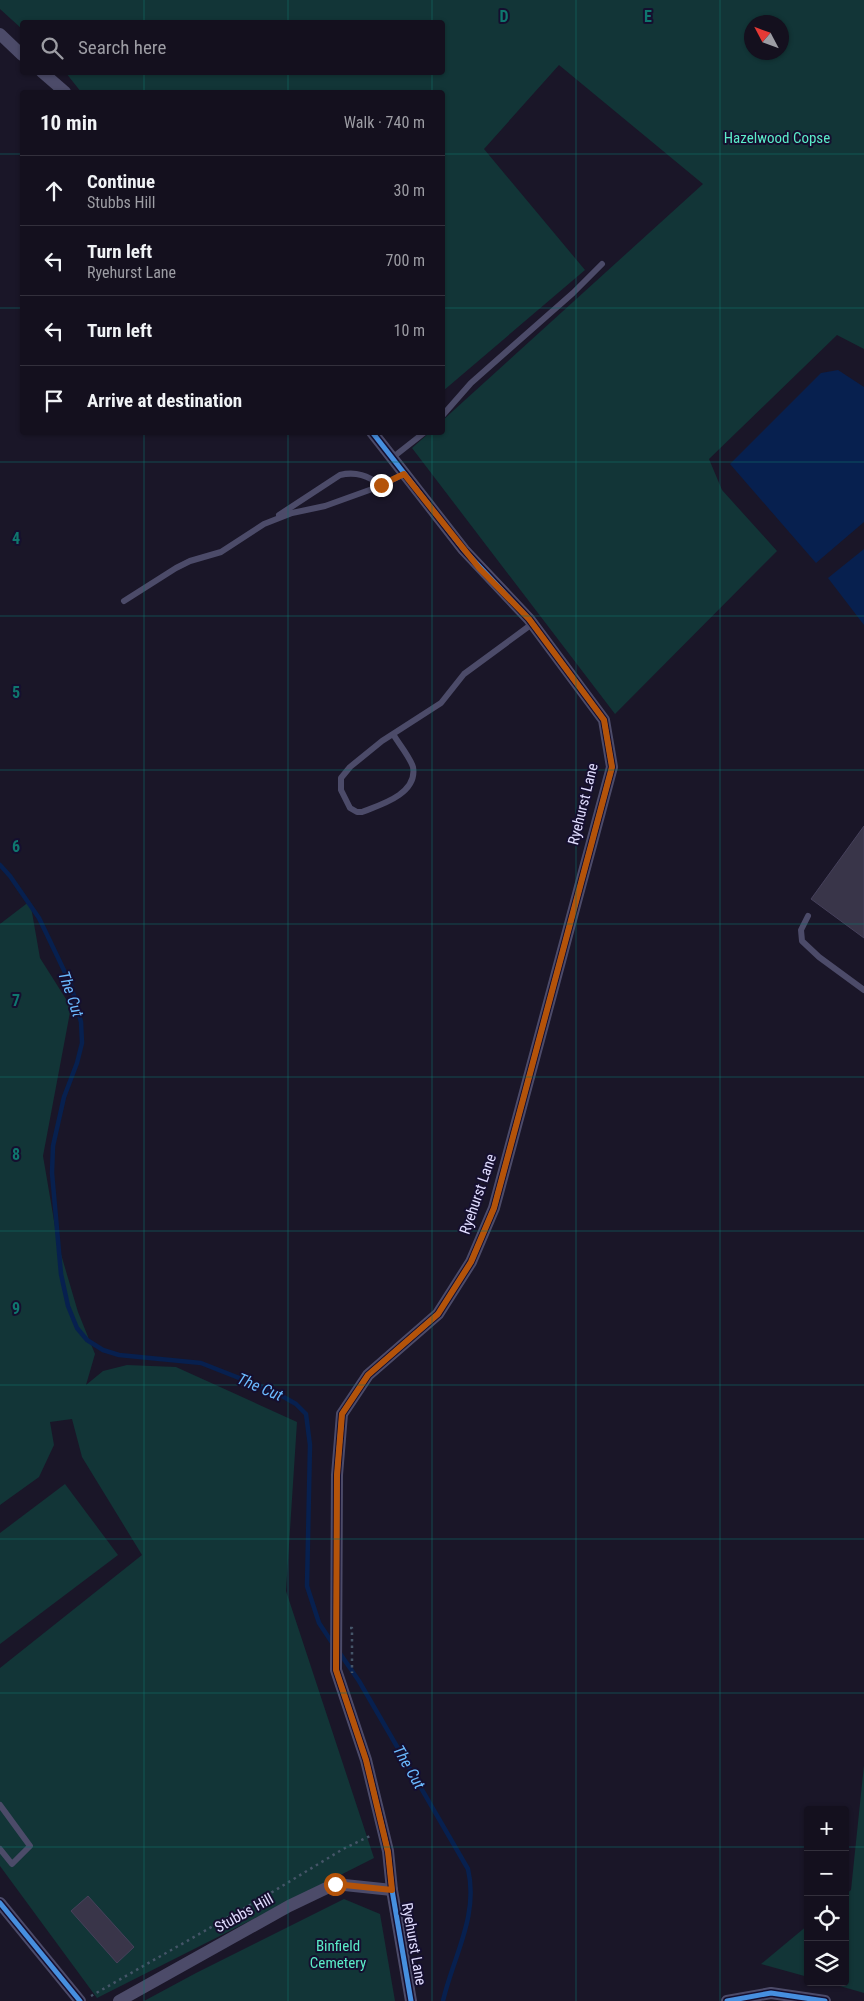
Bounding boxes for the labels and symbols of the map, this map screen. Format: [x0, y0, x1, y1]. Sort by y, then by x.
text: D [499, 7, 509, 26]
text: E [644, 7, 652, 26]
north arrow [744, 15, 789, 60]
park label: Hazelwood Copse [724, 129, 830, 147]
route end [370, 474, 393, 497]
text: 4 [12, 529, 20, 548]
text: 5 [12, 683, 20, 702]
street label: Ryehurst Lane [564, 761, 602, 847]
text: 6 [12, 837, 20, 856]
water label: The Cut [54, 969, 88, 1020]
text: 7 [12, 991, 20, 1010]
text: 8 [12, 1145, 20, 1164]
street label: Ryehurst Lane [456, 1152, 500, 1236]
text: 9 [12, 1299, 20, 1318]
water label: The Cut [234, 1369, 286, 1405]
water label: The Cut [389, 1742, 429, 1793]
route start [324, 1873, 347, 1896]
street label: Stubbs Hill [212, 1890, 276, 1936]
street label: Ryehurst Lane [398, 1901, 430, 1987]
park label: Binfield Cemetery [310, 1937, 366, 1972]

